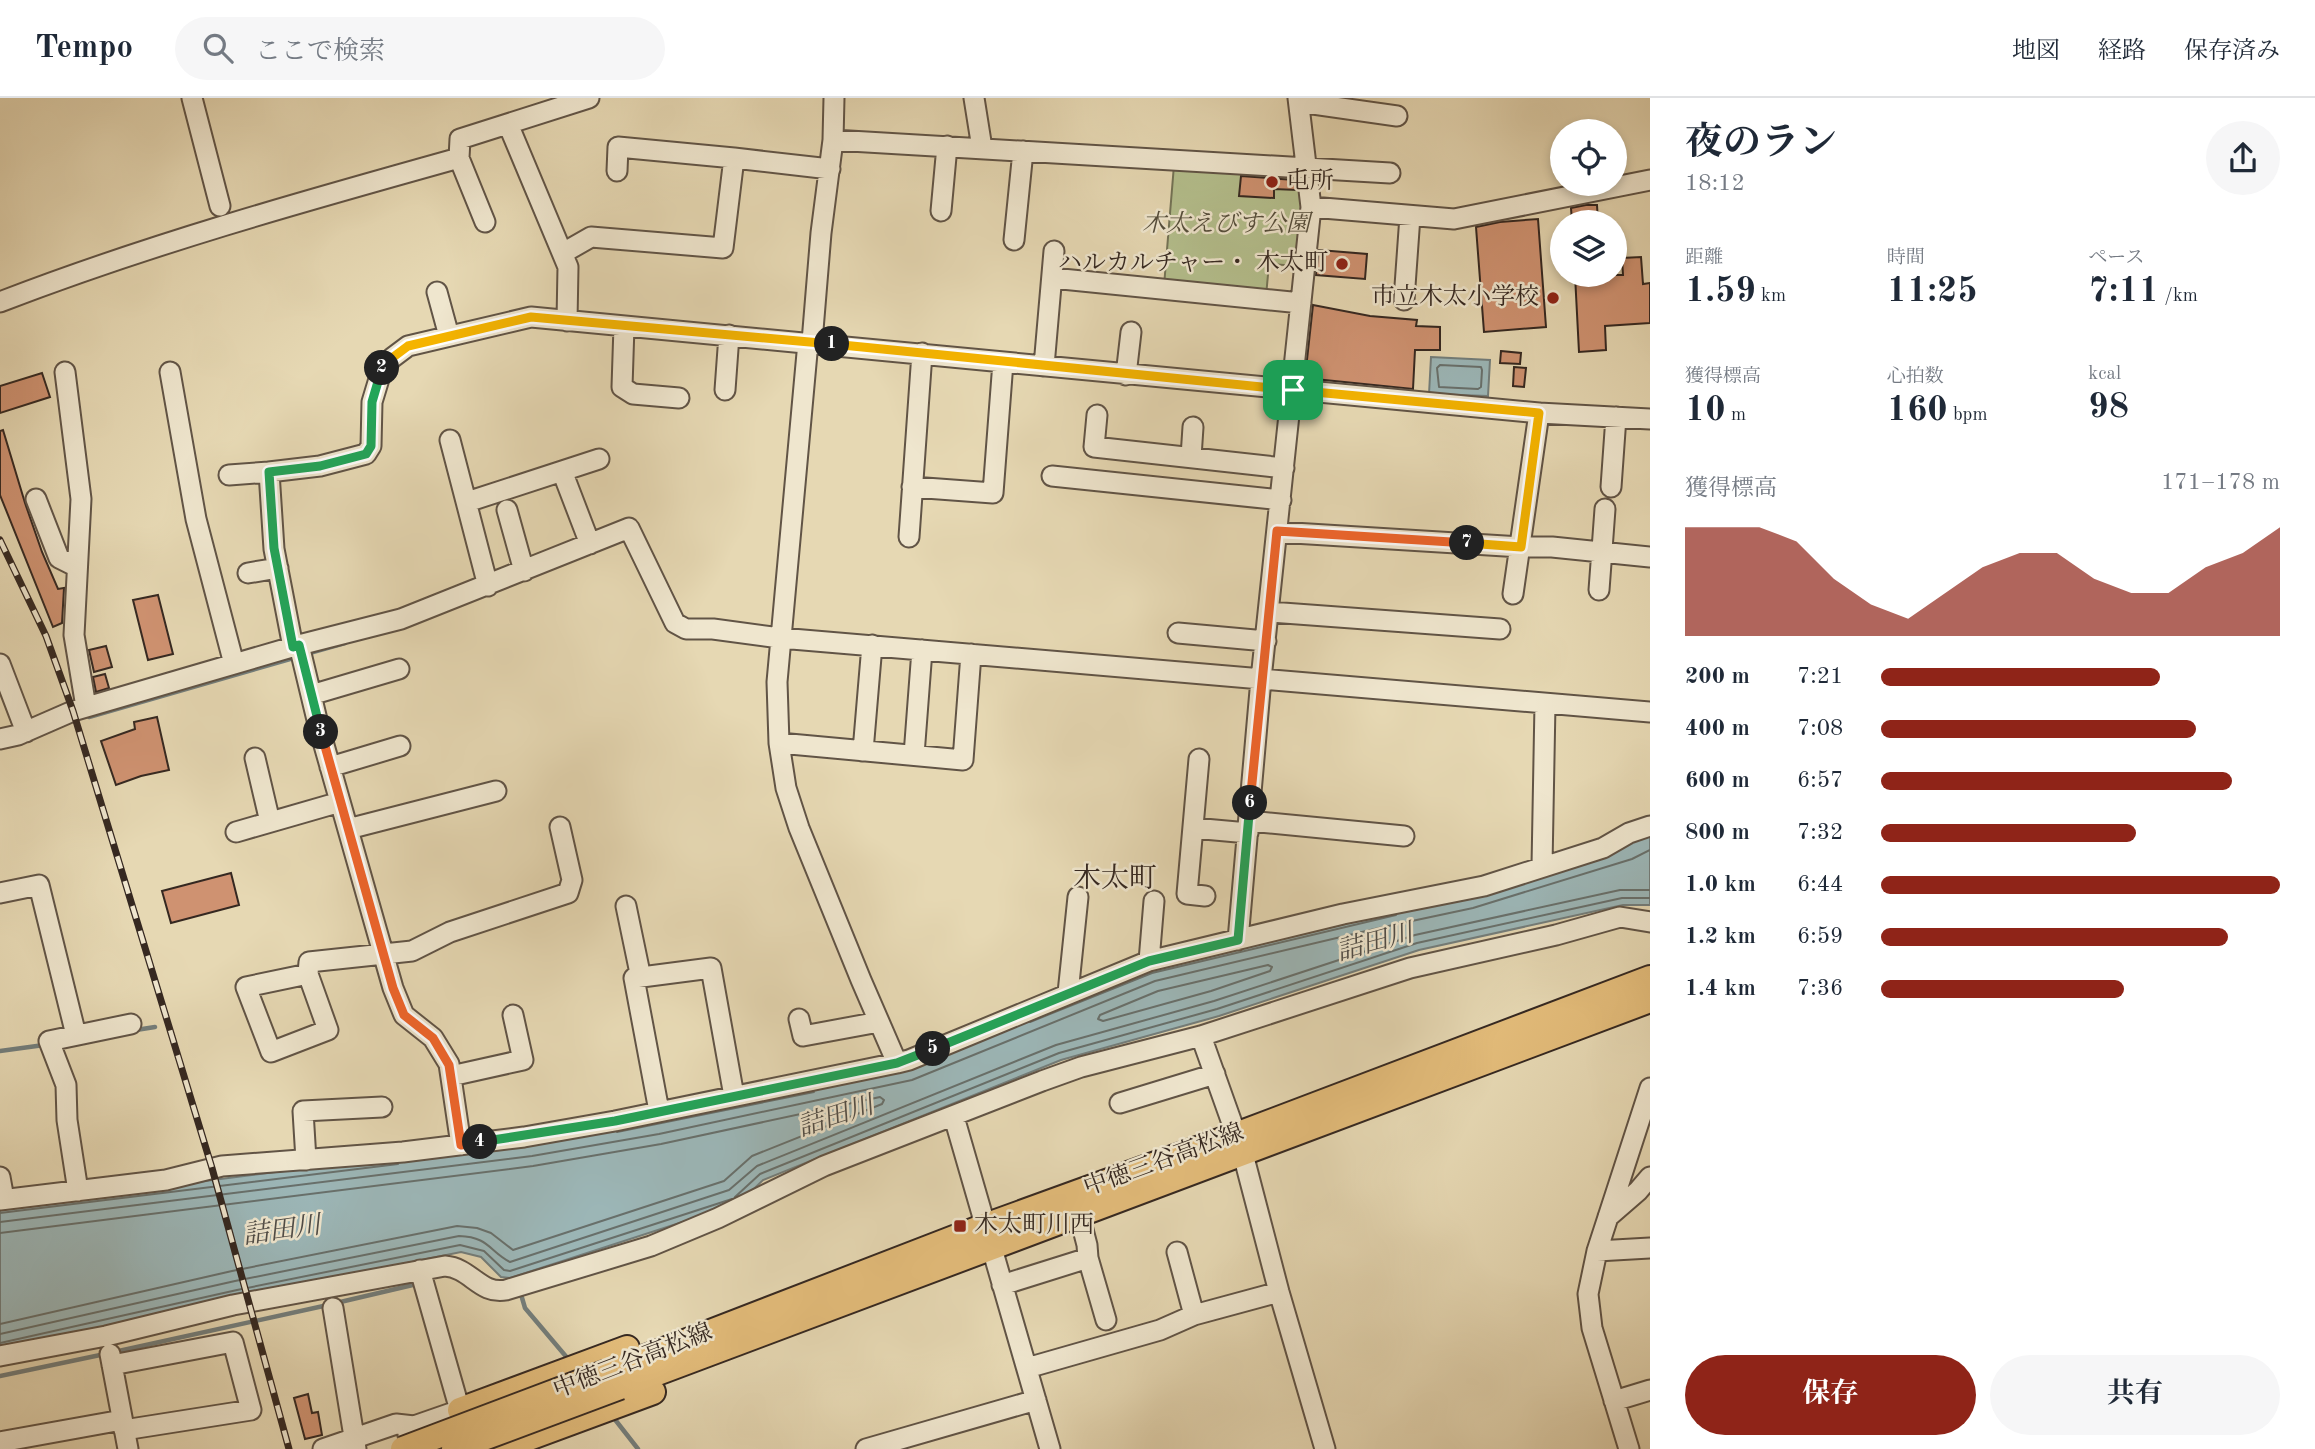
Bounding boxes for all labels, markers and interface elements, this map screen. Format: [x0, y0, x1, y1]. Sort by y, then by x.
search box [175, 17, 665, 80]
icon: search [199, 29, 237, 67]
text: Tempo [35, 32, 133, 65]
text: ここで検索 [255, 39, 385, 65]
text: 地図 [2012, 40, 2060, 64]
text: 経路 [2098, 40, 2146, 64]
text: 保存済み [2184, 40, 2280, 64]
map controls [1550, 119, 1627, 287]
button: locate [1550, 119, 1627, 196]
button: share [2206, 121, 2280, 195]
text: 夜のラン [1685, 125, 1837, 163]
place label: 屯所 [1286, 167, 1334, 194]
text: 18:12 [1685, 172, 1745, 195]
marker: 屯所 [1264, 174, 1280, 190]
park label: 木太えびす公園 [1142, 210, 1314, 237]
button: layers [1550, 210, 1627, 287]
place label: ハルカルチャー・ 木太町 [1058, 249, 1328, 276]
text: 距離 [1685, 249, 1723, 268]
text: 時間 [1887, 249, 1925, 268]
text: ペース [2088, 249, 2144, 268]
marker: ハルカルチャー・ 木太町 [1334, 256, 1350, 272]
text: 1.59 [1685, 274, 1756, 309]
text: 11:25 [1887, 274, 1978, 309]
text: 7:11 [2088, 274, 2159, 309]
place label: 市立木太小学校 [1371, 283, 1539, 310]
text: km [1756, 287, 1786, 306]
text: /km [2159, 287, 2198, 306]
marker: 市立木太小学校 [1545, 290, 1561, 306]
pin: 1 [814, 327, 850, 362]
text: 1 [826, 334, 837, 353]
pin: 2 [364, 350, 400, 386]
text: 2 [376, 358, 387, 377]
pin [1263, 360, 1323, 420]
text: kcal [2088, 365, 2121, 384]
text: 獲得標高 [1685, 368, 1761, 387]
text: 心拍数 [1887, 368, 1944, 387]
icon: arrive [1274, 371, 1312, 409]
text: 98 [2088, 390, 2129, 425]
text: 10 [1685, 393, 1726, 428]
text: 160 [1887, 393, 1948, 428]
text: m [1726, 406, 1746, 425]
text: bpm [1948, 406, 1988, 425]
text: 171–178 m [2161, 471, 2280, 494]
text: 獲得標高 [1685, 477, 1777, 500]
pin: 7 [1450, 526, 1484, 560]
text: 7 [1461, 533, 1472, 552]
text: 200 m [1685, 665, 1750, 688]
text: 7:21 [1797, 665, 1843, 688]
pin: 3 [304, 714, 338, 750]
text: 400 m [1685, 717, 1750, 740]
text: 7:08 [1797, 717, 1843, 740]
text: 3 [315, 722, 326, 741]
text: 600 m [1685, 769, 1750, 792]
text: 6:57 [1797, 769, 1843, 792]
pin: 6 [1232, 786, 1268, 820]
text: 6 [1244, 793, 1255, 812]
text: 800 m [1685, 821, 1750, 844]
text: 7:32 [1797, 821, 1843, 844]
district label: 木太町 [1073, 863, 1157, 894]
text: 1.0 km [1685, 873, 1756, 896]
text: 6:44 [1797, 873, 1843, 896]
water label: 詰田川 [1333, 918, 1419, 966]
text: 1.2 km [1685, 925, 1756, 948]
text: 6:59 [1797, 925, 1843, 948]
text: 1.4 km [1685, 977, 1756, 1000]
text: 7:36 [1797, 977, 1843, 1000]
pin: 5 [916, 1032, 950, 1066]
text: 5 [927, 1039, 938, 1058]
water label: 詰田川 [794, 1090, 880, 1141]
street label: 中徳三谷高松線 [1080, 1118, 1247, 1201]
pin: 4 [462, 1124, 498, 1160]
text: 4 [474, 1132, 485, 1151]
water label: 詰田川 [241, 1210, 325, 1249]
place label: 木太町川西 [974, 1211, 1094, 1238]
marker: 木太町川西 [952, 1218, 968, 1234]
street label: 中徳三谷高松線 [549, 1318, 716, 1403]
button: 保存 [1685, 1355, 1976, 1435]
button: 共有 [1990, 1355, 2280, 1435]

